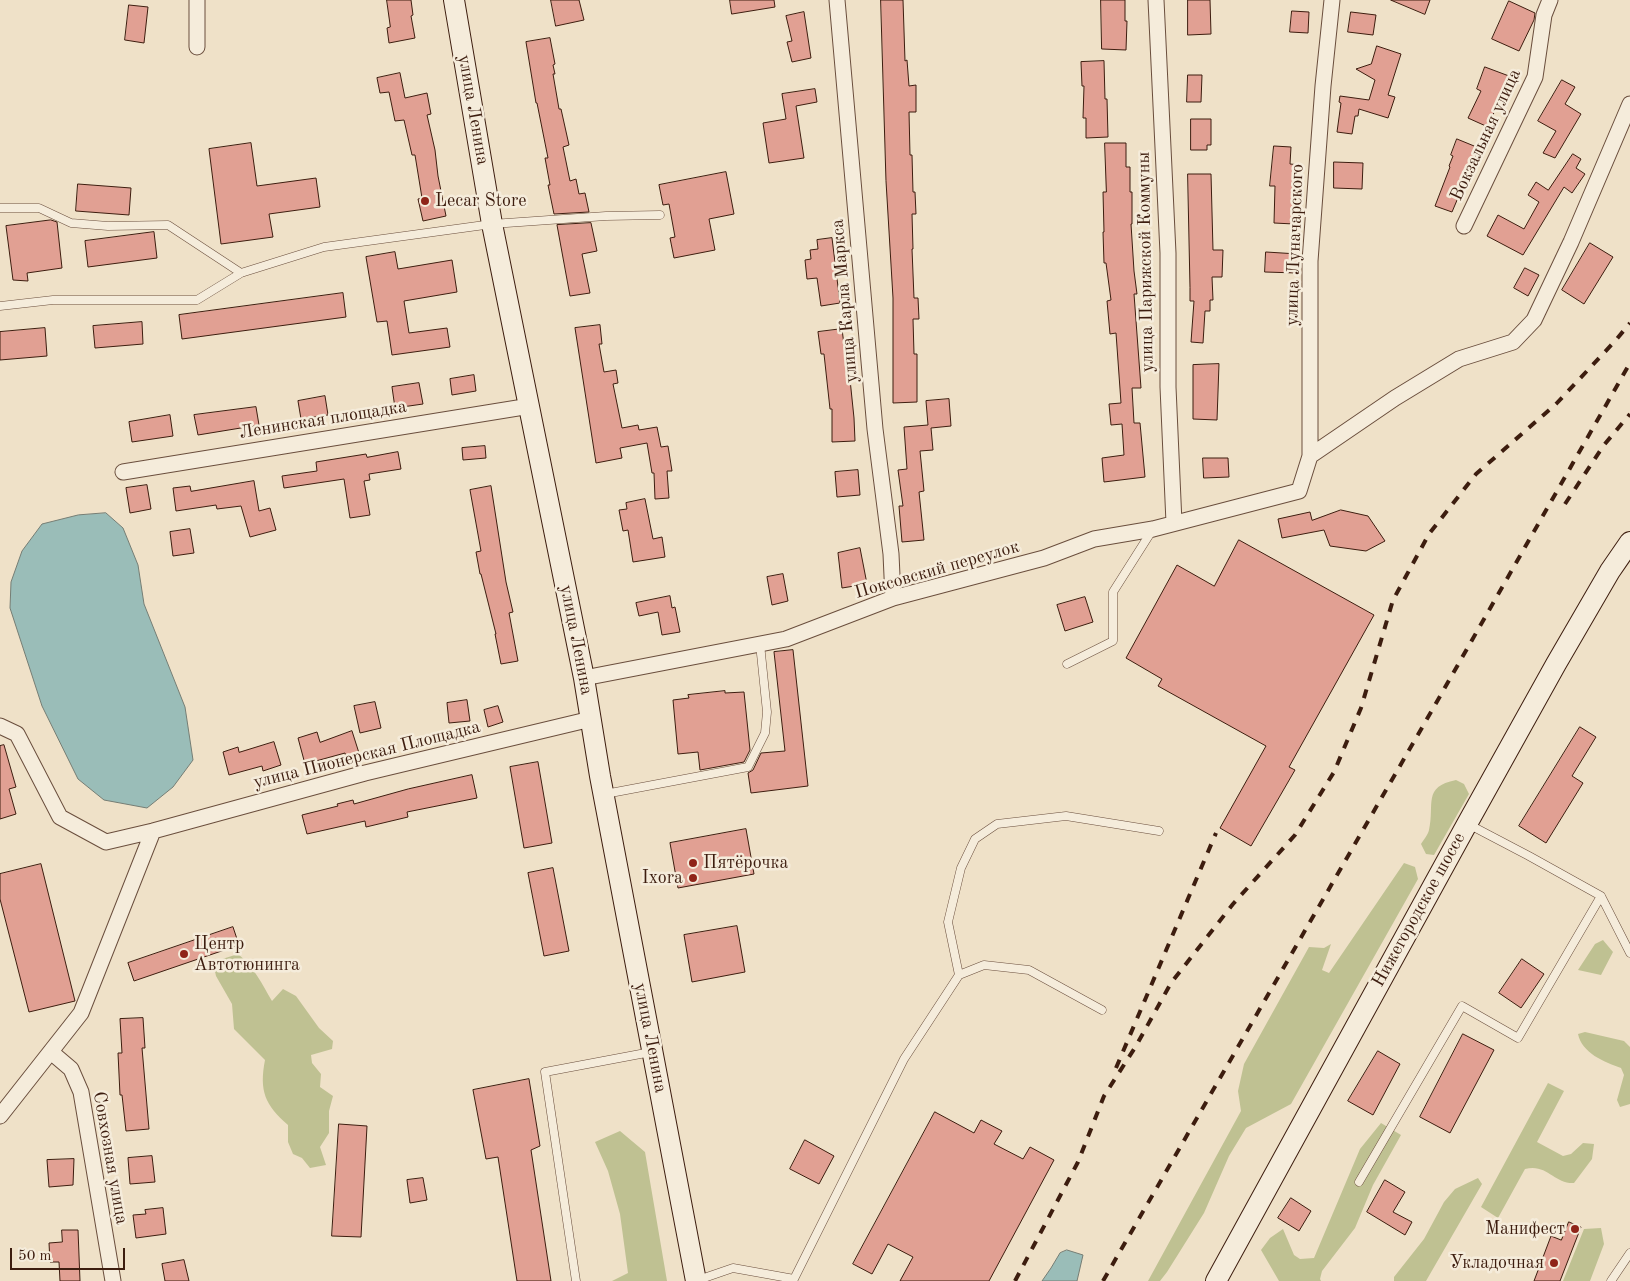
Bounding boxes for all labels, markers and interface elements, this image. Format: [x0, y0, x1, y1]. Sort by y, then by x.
street label: улица Ленина [453, 53, 493, 167]
street label: Вокзальная улица [1446, 66, 1526, 204]
street label: улица Парижской Коммуны [1133, 151, 1159, 373]
street label: улица Луначарского [1281, 164, 1309, 326]
place label: Lecar Store [435, 190, 527, 212]
marker: Lecar Store [419, 195, 431, 207]
street label: улица Карла Маркса [827, 218, 863, 384]
street label: Ленинская площадка [238, 396, 408, 444]
street label: Поксовский переулок [852, 536, 1022, 604]
street label: улица Ленина [555, 583, 597, 697]
street label: улица Пионерская Площадка [251, 716, 483, 794]
street label: Нижегородское шоссе [1368, 829, 1470, 991]
place label: Пятёрочка [703, 852, 788, 874]
marker: Пятёрочка [687, 857, 699, 869]
place label: Ixora [642, 867, 683, 889]
marker: Ixora [687, 872, 699, 884]
place label: Центр Автотюнинга [194, 933, 300, 976]
marker: Центр Автотюнинга [178, 948, 190, 960]
street label: улица Ленина [629, 981, 671, 1095]
street label: Совхозная улица [88, 1090, 132, 1226]
place label: Манифест [1485, 1218, 1565, 1240]
marker: Манифест [1569, 1223, 1581, 1235]
scale bar [12, 1238, 128, 1270]
text: 50 m [18, 1249, 52, 1264]
place label: Укладочная [1450, 1252, 1544, 1274]
marker: Укладочная [1548, 1257, 1560, 1269]

